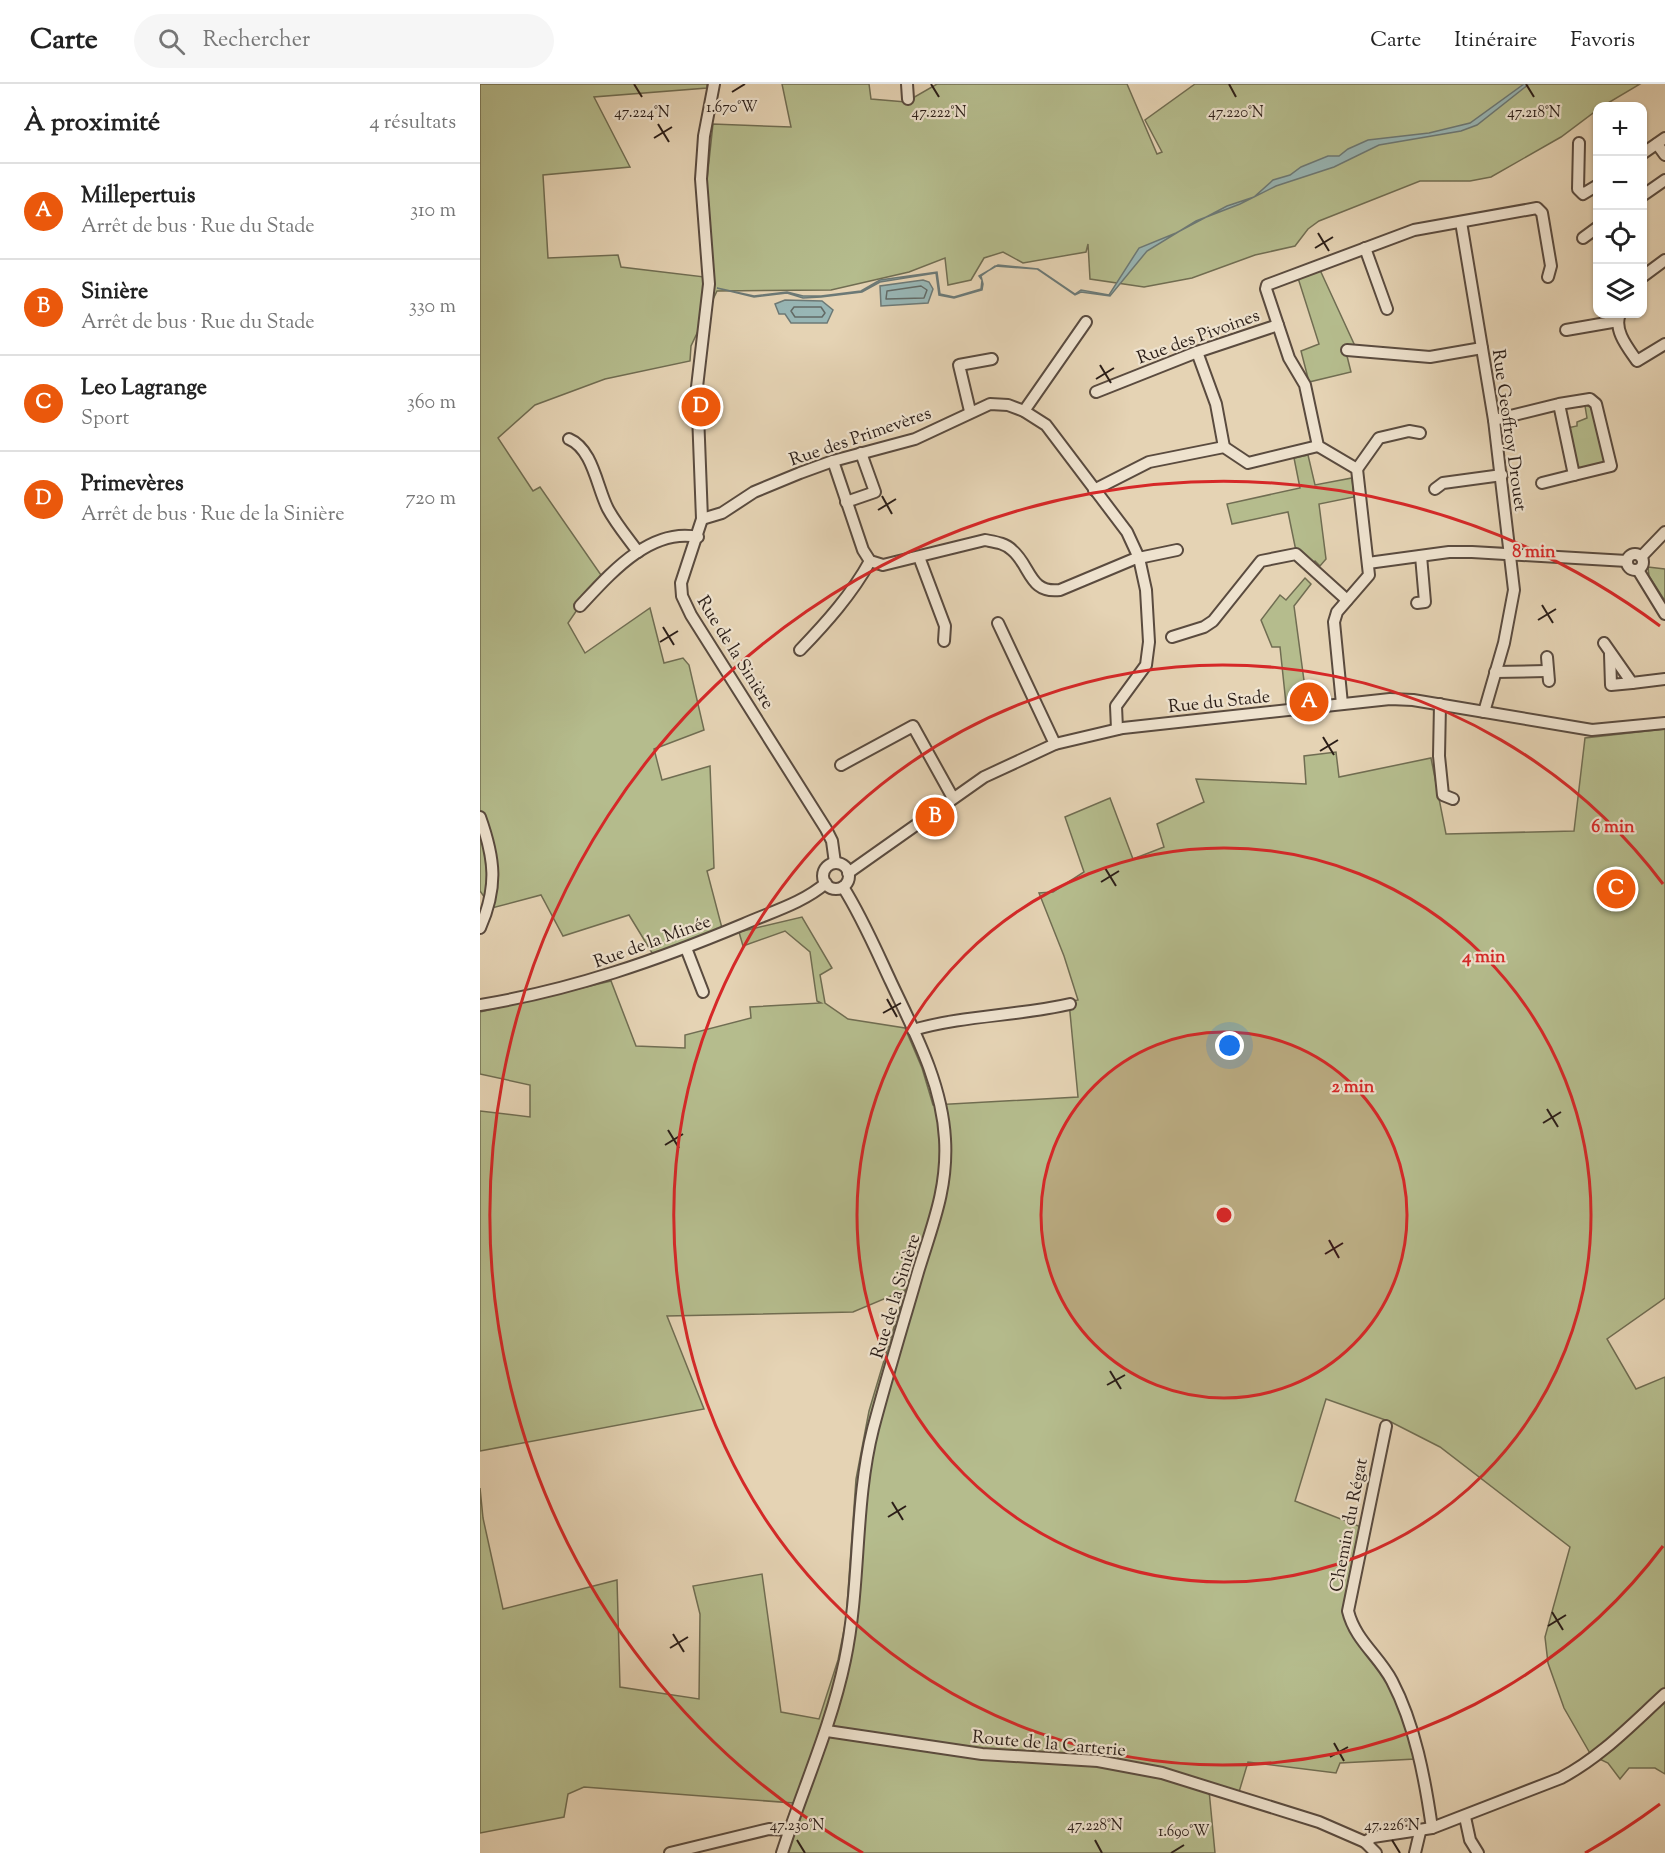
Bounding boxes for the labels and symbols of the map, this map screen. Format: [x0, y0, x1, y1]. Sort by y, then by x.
text: 1.670°W [706, 98, 758, 119]
text: 47.224°N [614, 103, 670, 124]
text: 47.222°N [912, 103, 966, 124]
text: 47.220°N [1208, 103, 1264, 124]
text: 47.218°N [1507, 103, 1561, 124]
street label: Rue des Pivoines [1134, 304, 1264, 372]
street label: Rue Geoffroy Drouet [1484, 348, 1532, 513]
pin: D [682, 384, 720, 430]
street label: Rue des Primevères [786, 401, 935, 474]
text: 8 min [1512, 540, 1556, 566]
street label: Rue de la Sinière [689, 591, 780, 715]
pin: A [1290, 680, 1328, 724]
street label: Rue du Stade [1167, 685, 1272, 721]
pin: B [916, 794, 954, 840]
text: 6 min [1591, 815, 1635, 841]
pin: C [1596, 866, 1636, 912]
street label: Rue de la Minée [590, 910, 715, 976]
text: 4 min [1461, 945, 1506, 971]
your location [1215, 1031, 1244, 1060]
text: 2 min [1332, 1075, 1375, 1101]
centre of rings [1214, 1205, 1234, 1225]
street label: Rue de la Sinière [866, 1231, 928, 1362]
street label: Chemin du Régat [1324, 1456, 1376, 1595]
street label: Route de la Carterie [971, 1725, 1127, 1765]
text: 47.230°N [770, 1816, 824, 1837]
text: 47.228°N [1067, 1816, 1123, 1837]
text: 47.226°N [1364, 1816, 1420, 1837]
text: 1.690°W [1158, 1822, 1210, 1843]

